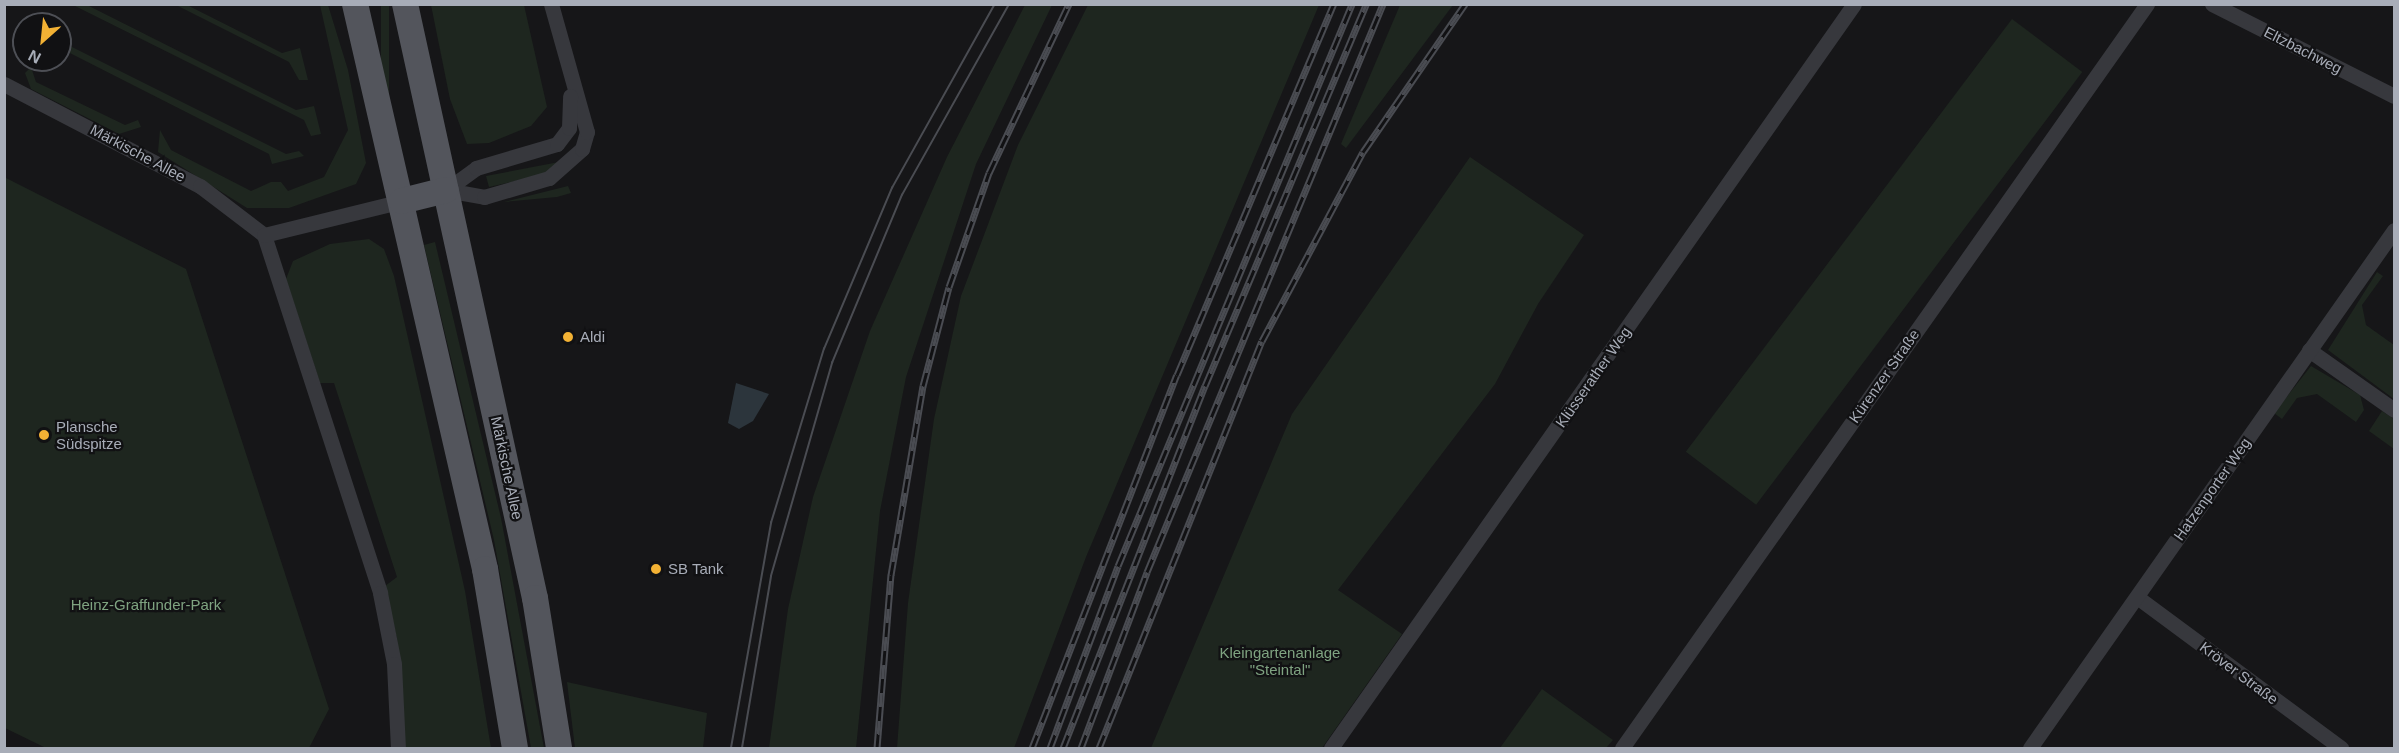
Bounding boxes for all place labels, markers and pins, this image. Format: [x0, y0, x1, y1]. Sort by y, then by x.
place label: Aldi [580, 328, 605, 346]
marker: Aldi [561, 330, 575, 344]
place label: Plansche Südspitze [56, 417, 122, 452]
marker: Plansche Südspitze [37, 428, 51, 442]
place label: SB Tank [668, 560, 724, 578]
marker: SB Tank [649, 562, 663, 576]

